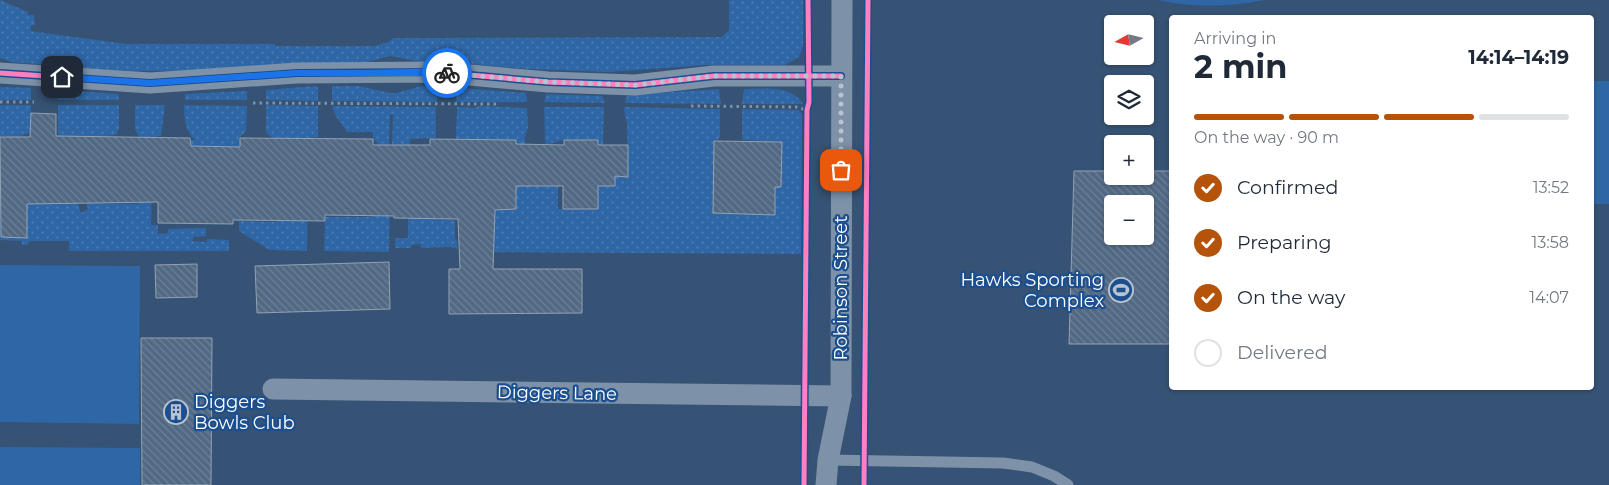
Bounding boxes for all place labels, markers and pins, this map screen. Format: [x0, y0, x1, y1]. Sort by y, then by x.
pin [41, 56, 83, 98]
pin [820, 149, 862, 191]
place label: Hawks Sporting Complex [960, 269, 1104, 312]
sports icon: Hawks Sporting Complex [1108, 277, 1134, 303]
place label: Diggers Bowls Club [194, 391, 295, 434]
building icon: Diggers Bowls Club [163, 399, 189, 425]

